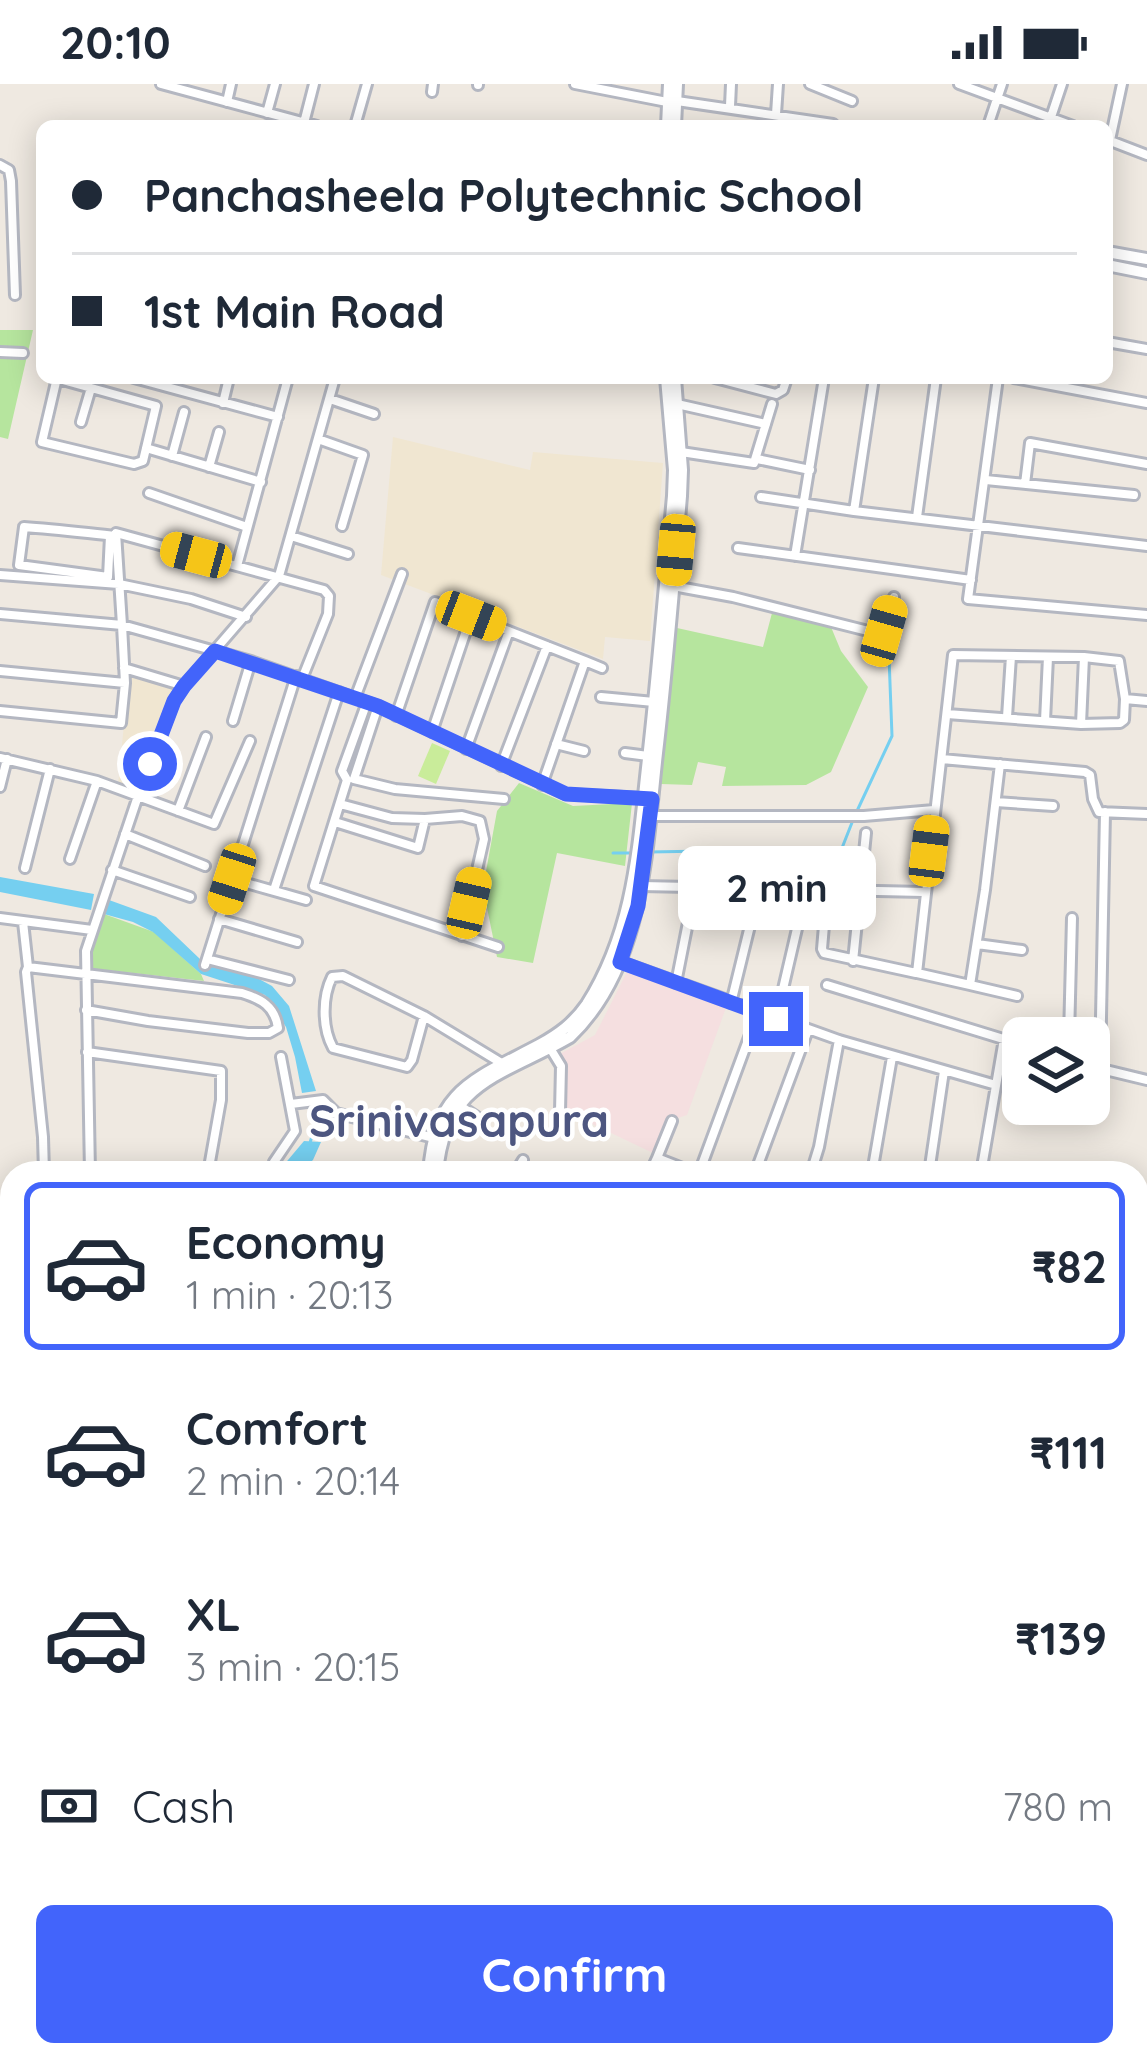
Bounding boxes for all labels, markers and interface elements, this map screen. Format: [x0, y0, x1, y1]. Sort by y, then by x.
text: 20:10 [60, 14, 171, 70]
text: Panchasheela Polytechnic School [144, 167, 864, 223]
text: 1st Main Road [144, 283, 445, 339]
car [655, 513, 697, 587]
car [157, 528, 235, 582]
car [431, 586, 511, 646]
car [857, 591, 911, 671]
route start [123, 737, 177, 791]
car [907, 813, 951, 889]
car [204, 839, 260, 919]
callout: 2 min [677, 845, 875, 929]
text: 2 min [726, 863, 828, 912]
car [443, 864, 495, 942]
route end [749, 992, 803, 1046]
map controls [1002, 1017, 1110, 1125]
button: layers [1002, 1017, 1110, 1125]
district label: Srinivasapura [309, 1092, 609, 1148]
icon: car [42, 1212, 150, 1320]
text: Economy [186, 1214, 386, 1270]
text: ₹82 [1032, 1238, 1107, 1294]
text: 1 min · 20:13 [186, 1270, 393, 1319]
icon: car [42, 1398, 150, 1506]
text: Comfort [186, 1400, 368, 1456]
text: ₹111 [1030, 1424, 1107, 1480]
text: 2 min · 20:14 [186, 1456, 400, 1505]
icon: car [42, 1584, 150, 1692]
text: XL [186, 1586, 241, 1642]
text: ₹139 [1015, 1610, 1107, 1666]
text: 3 min · 20:15 [186, 1642, 400, 1691]
icon: cash [36, 1773, 102, 1839]
text: Cash [132, 1778, 235, 1834]
text: 780 m [1003, 1782, 1113, 1831]
button: Confirm [36, 1905, 1113, 2043]

